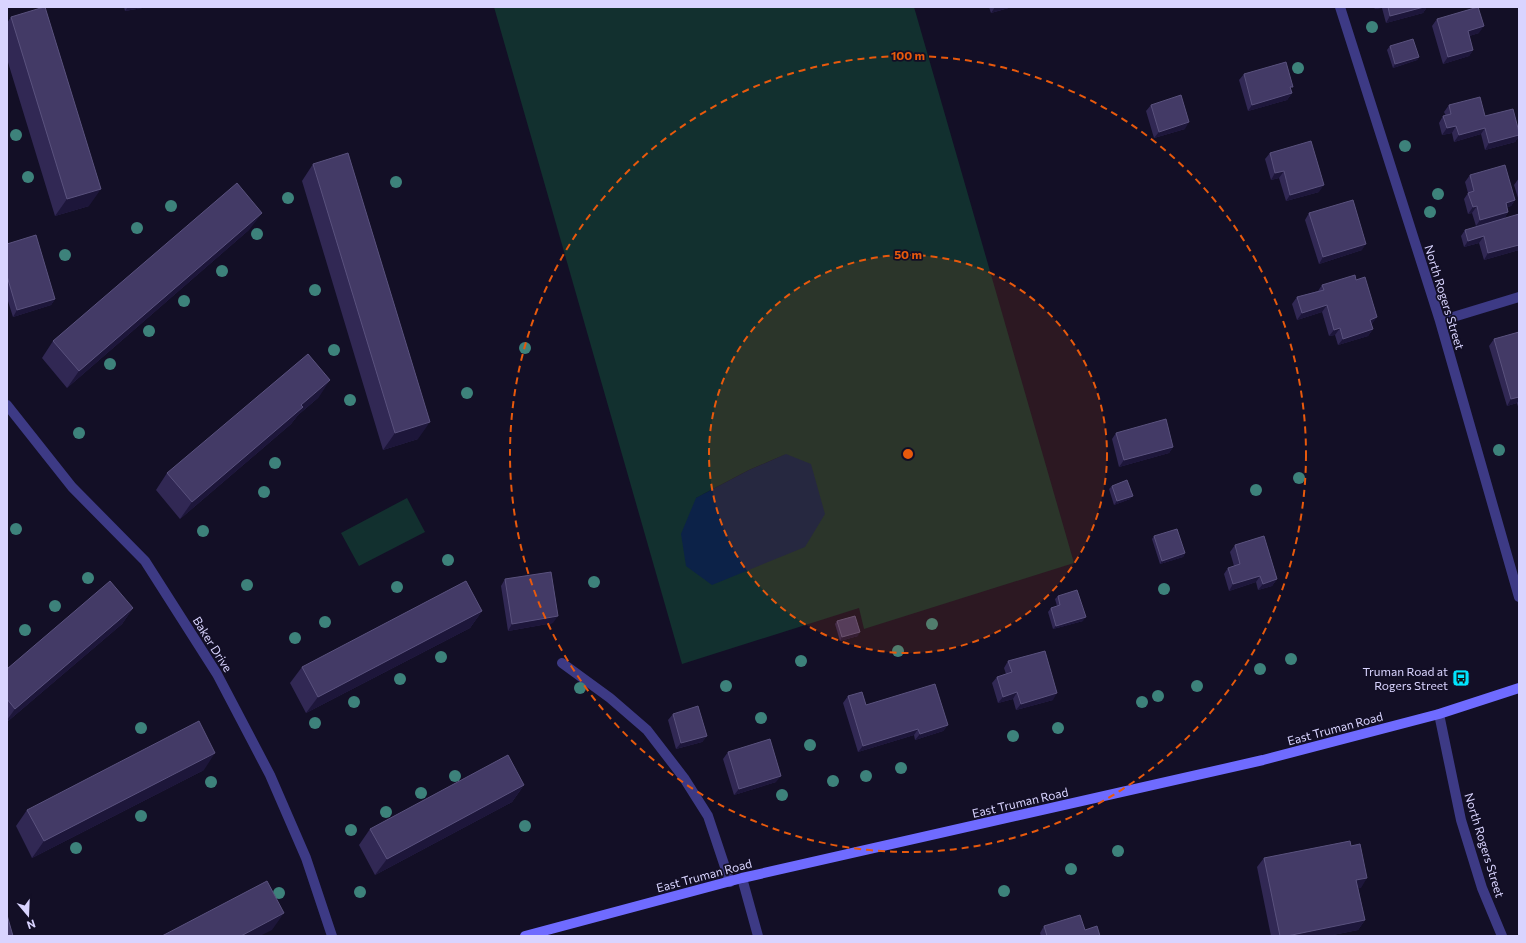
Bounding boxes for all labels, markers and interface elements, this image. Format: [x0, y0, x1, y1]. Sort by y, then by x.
text: 100 m [891, 48, 925, 62]
street label: North Rogers Street [1422, 243, 1468, 351]
text: 50 m [894, 247, 922, 261]
centre of rings [901, 447, 915, 461]
street label: Baker Drive [190, 614, 236, 674]
place label: Truman Road at Rogers Street [1362, 664, 1448, 692]
bus stop icon: Truman Road at Rogers Street [1451, 668, 1471, 688]
street label: East Truman Road [1286, 709, 1384, 747]
street label: East Truman Road [971, 784, 1069, 820]
street label: North Rogers Street [1462, 791, 1508, 899]
street label: East Truman Road [655, 856, 753, 894]
north arrow [8, 895, 48, 935]
text: N [25, 917, 37, 932]

